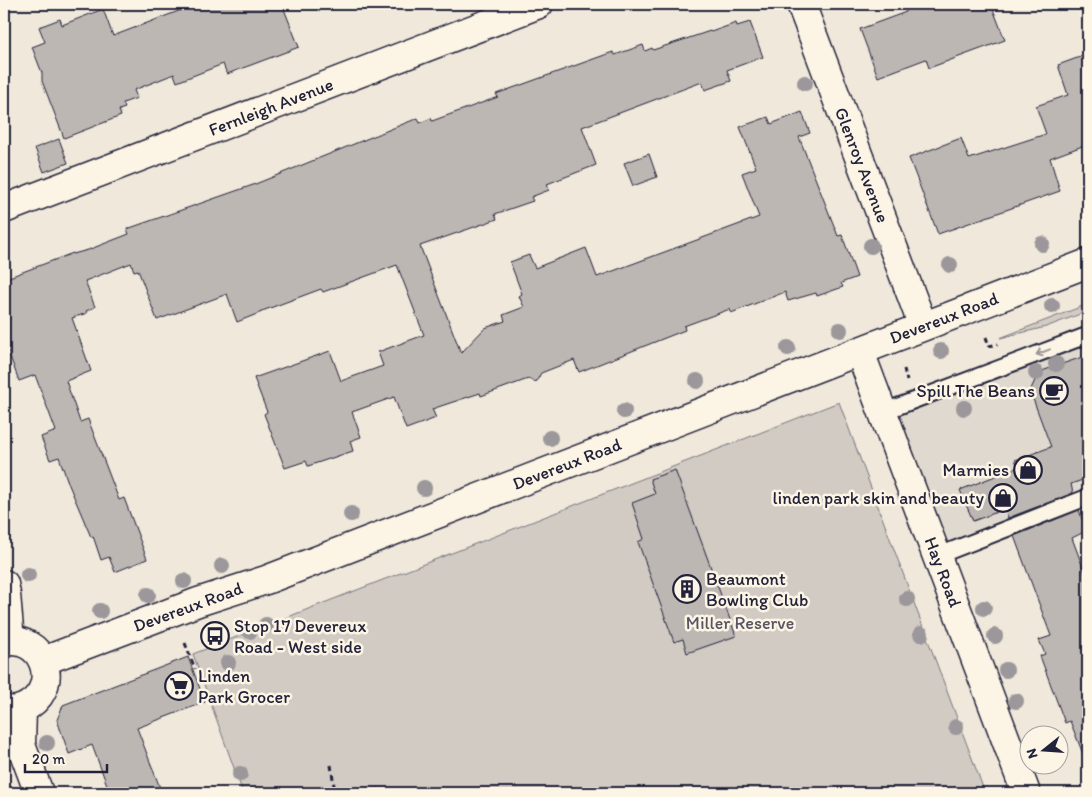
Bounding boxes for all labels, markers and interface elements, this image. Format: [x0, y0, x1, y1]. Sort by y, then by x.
street label: Fernleigh Avenue [206, 73, 336, 141]
street label: Glenroy Avenue [830, 104, 894, 226]
street label: Devereux Road [886, 287, 1002, 349]
one-way arrow [1035, 348, 1051, 357]
cafe icon: Spill The Beans [1039, 376, 1069, 406]
place label: Spill The Beans [917, 380, 1035, 402]
street label: Devereux Road [509, 433, 625, 495]
shop icon: Marmies [1013, 455, 1043, 485]
place label: Marmies [942, 459, 1009, 481]
shop icon: linden park skin and beauty [988, 483, 1018, 513]
place label: linden park skin and beauty [773, 487, 984, 509]
street label: Hay Road [920, 534, 967, 611]
place label: Beaumont Bowling Club [706, 568, 808, 611]
building icon: Beaumont Bowling Club [672, 574, 702, 604]
street label: Devereux Road [130, 577, 246, 637]
park label: Miller Reserve [686, 612, 794, 634]
place label: Stop 17 Devereux Road - West side [234, 615, 366, 658]
bus stop icon: Stop 17 Devereux Road - West side [200, 621, 230, 651]
place label: Linden Park Grocer [198, 665, 290, 708]
supermarket icon: Linden Park Grocer [164, 671, 194, 701]
north arrow [1020, 724, 1070, 774]
scale bar [25, 742, 108, 774]
text: N [1023, 747, 1042, 761]
text: 20 m [32, 750, 66, 768]

